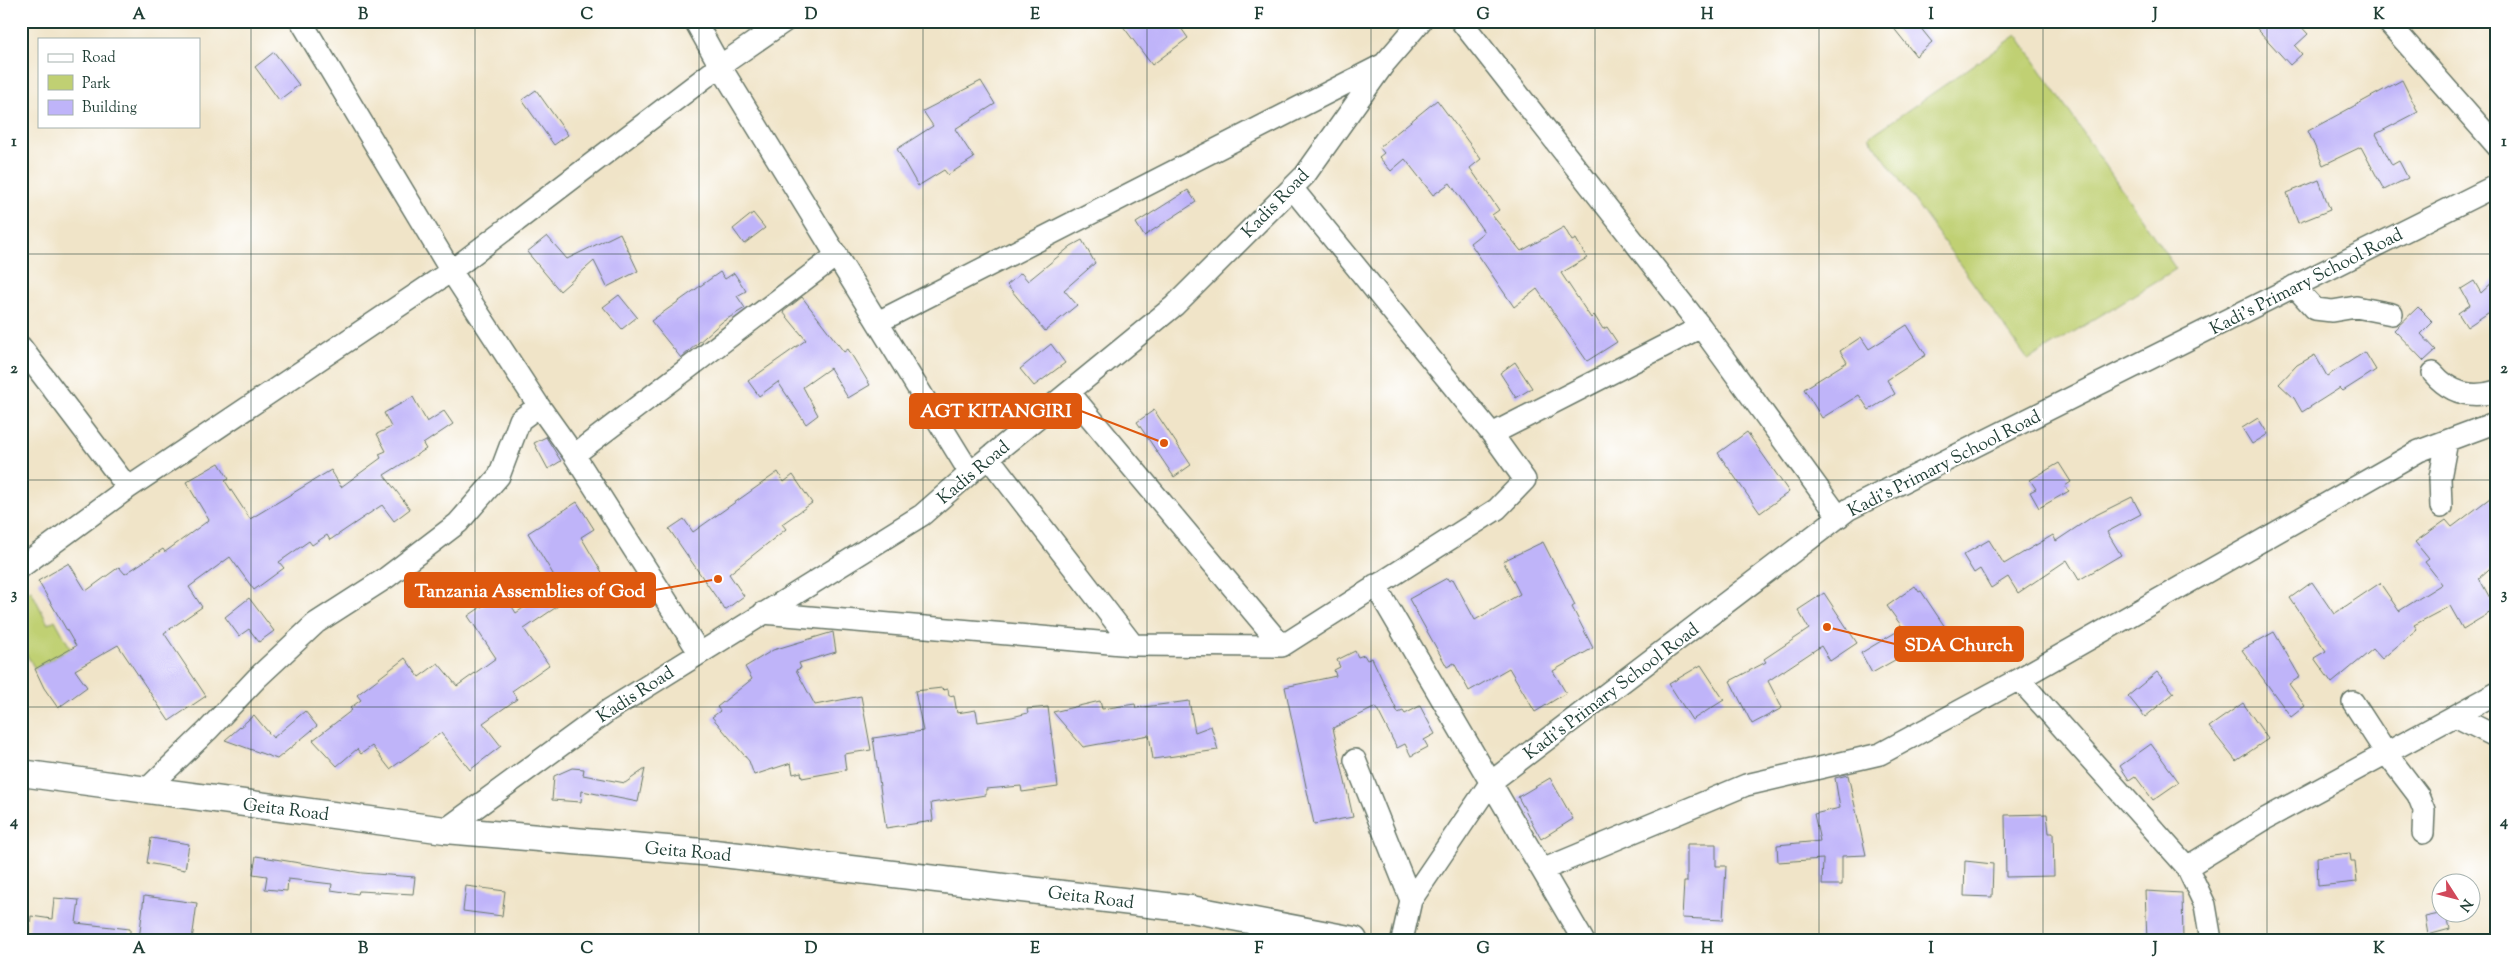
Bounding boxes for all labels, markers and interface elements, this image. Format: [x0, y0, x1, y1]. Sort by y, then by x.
text: A [133, 4, 146, 27]
text: B [358, 4, 368, 27]
text: C [581, 4, 594, 27]
text: D [805, 4, 818, 27]
text: E [1030, 4, 1040, 27]
text: F [1255, 4, 1264, 27]
text: G [1476, 4, 1490, 27]
text: H [1701, 4, 1714, 27]
text: I [1928, 4, 1934, 27]
text: J [2151, 4, 2158, 27]
text: K [2373, 4, 2385, 27]
legend [38, 38, 200, 128]
text: Road [82, 48, 116, 69]
text: Park [82, 74, 111, 95]
text: Building [82, 98, 137, 119]
text: 1 [11, 131, 17, 154]
text: 1 [2501, 131, 2507, 154]
street label: Kadis Road [1237, 164, 1316, 245]
street label: Kadi's Primary School Road [2206, 223, 2408, 343]
text: 2 [10, 358, 18, 381]
text: 2 [2500, 358, 2508, 381]
callout: AGT KITANGIRI [910, 394, 1081, 428]
text: AGT KITANGIRI [920, 399, 1072, 426]
street label: Kadi's Primary School Road [1844, 405, 2046, 525]
street label: Kadis Road [932, 435, 1016, 512]
callout: Tanzania Assemblies of God [405, 573, 655, 607]
text: Tanzania Assemblies of God [415, 579, 646, 606]
text: 3 [11, 584, 18, 607]
text: 3 [2501, 584, 2508, 607]
street label: Kadi's Primary School Road [1519, 618, 1705, 767]
callout: SDA Church [1895, 627, 2023, 661]
text: SDA Church [1905, 633, 2014, 660]
street label: Kadis Road [592, 661, 680, 730]
street label: Geita Road [241, 793, 330, 829]
text: 4 [9, 811, 18, 834]
text: 4 [2499, 811, 2508, 834]
street label: Geita Road [643, 836, 732, 870]
north arrow [2430, 874, 2480, 924]
street label: Geita Road [1046, 881, 1135, 917]
text: N [2454, 894, 2476, 915]
text: A [133, 938, 146, 961]
text: B [358, 938, 368, 961]
text: C [581, 938, 594, 961]
text: D [805, 938, 818, 961]
text: E [1030, 938, 1040, 961]
text: F [1255, 938, 1264, 961]
text: G [1476, 938, 1490, 961]
text: H [1701, 938, 1714, 961]
text: I [1928, 938, 1934, 961]
text: J [2151, 938, 2158, 961]
text: K [2373, 938, 2385, 961]

